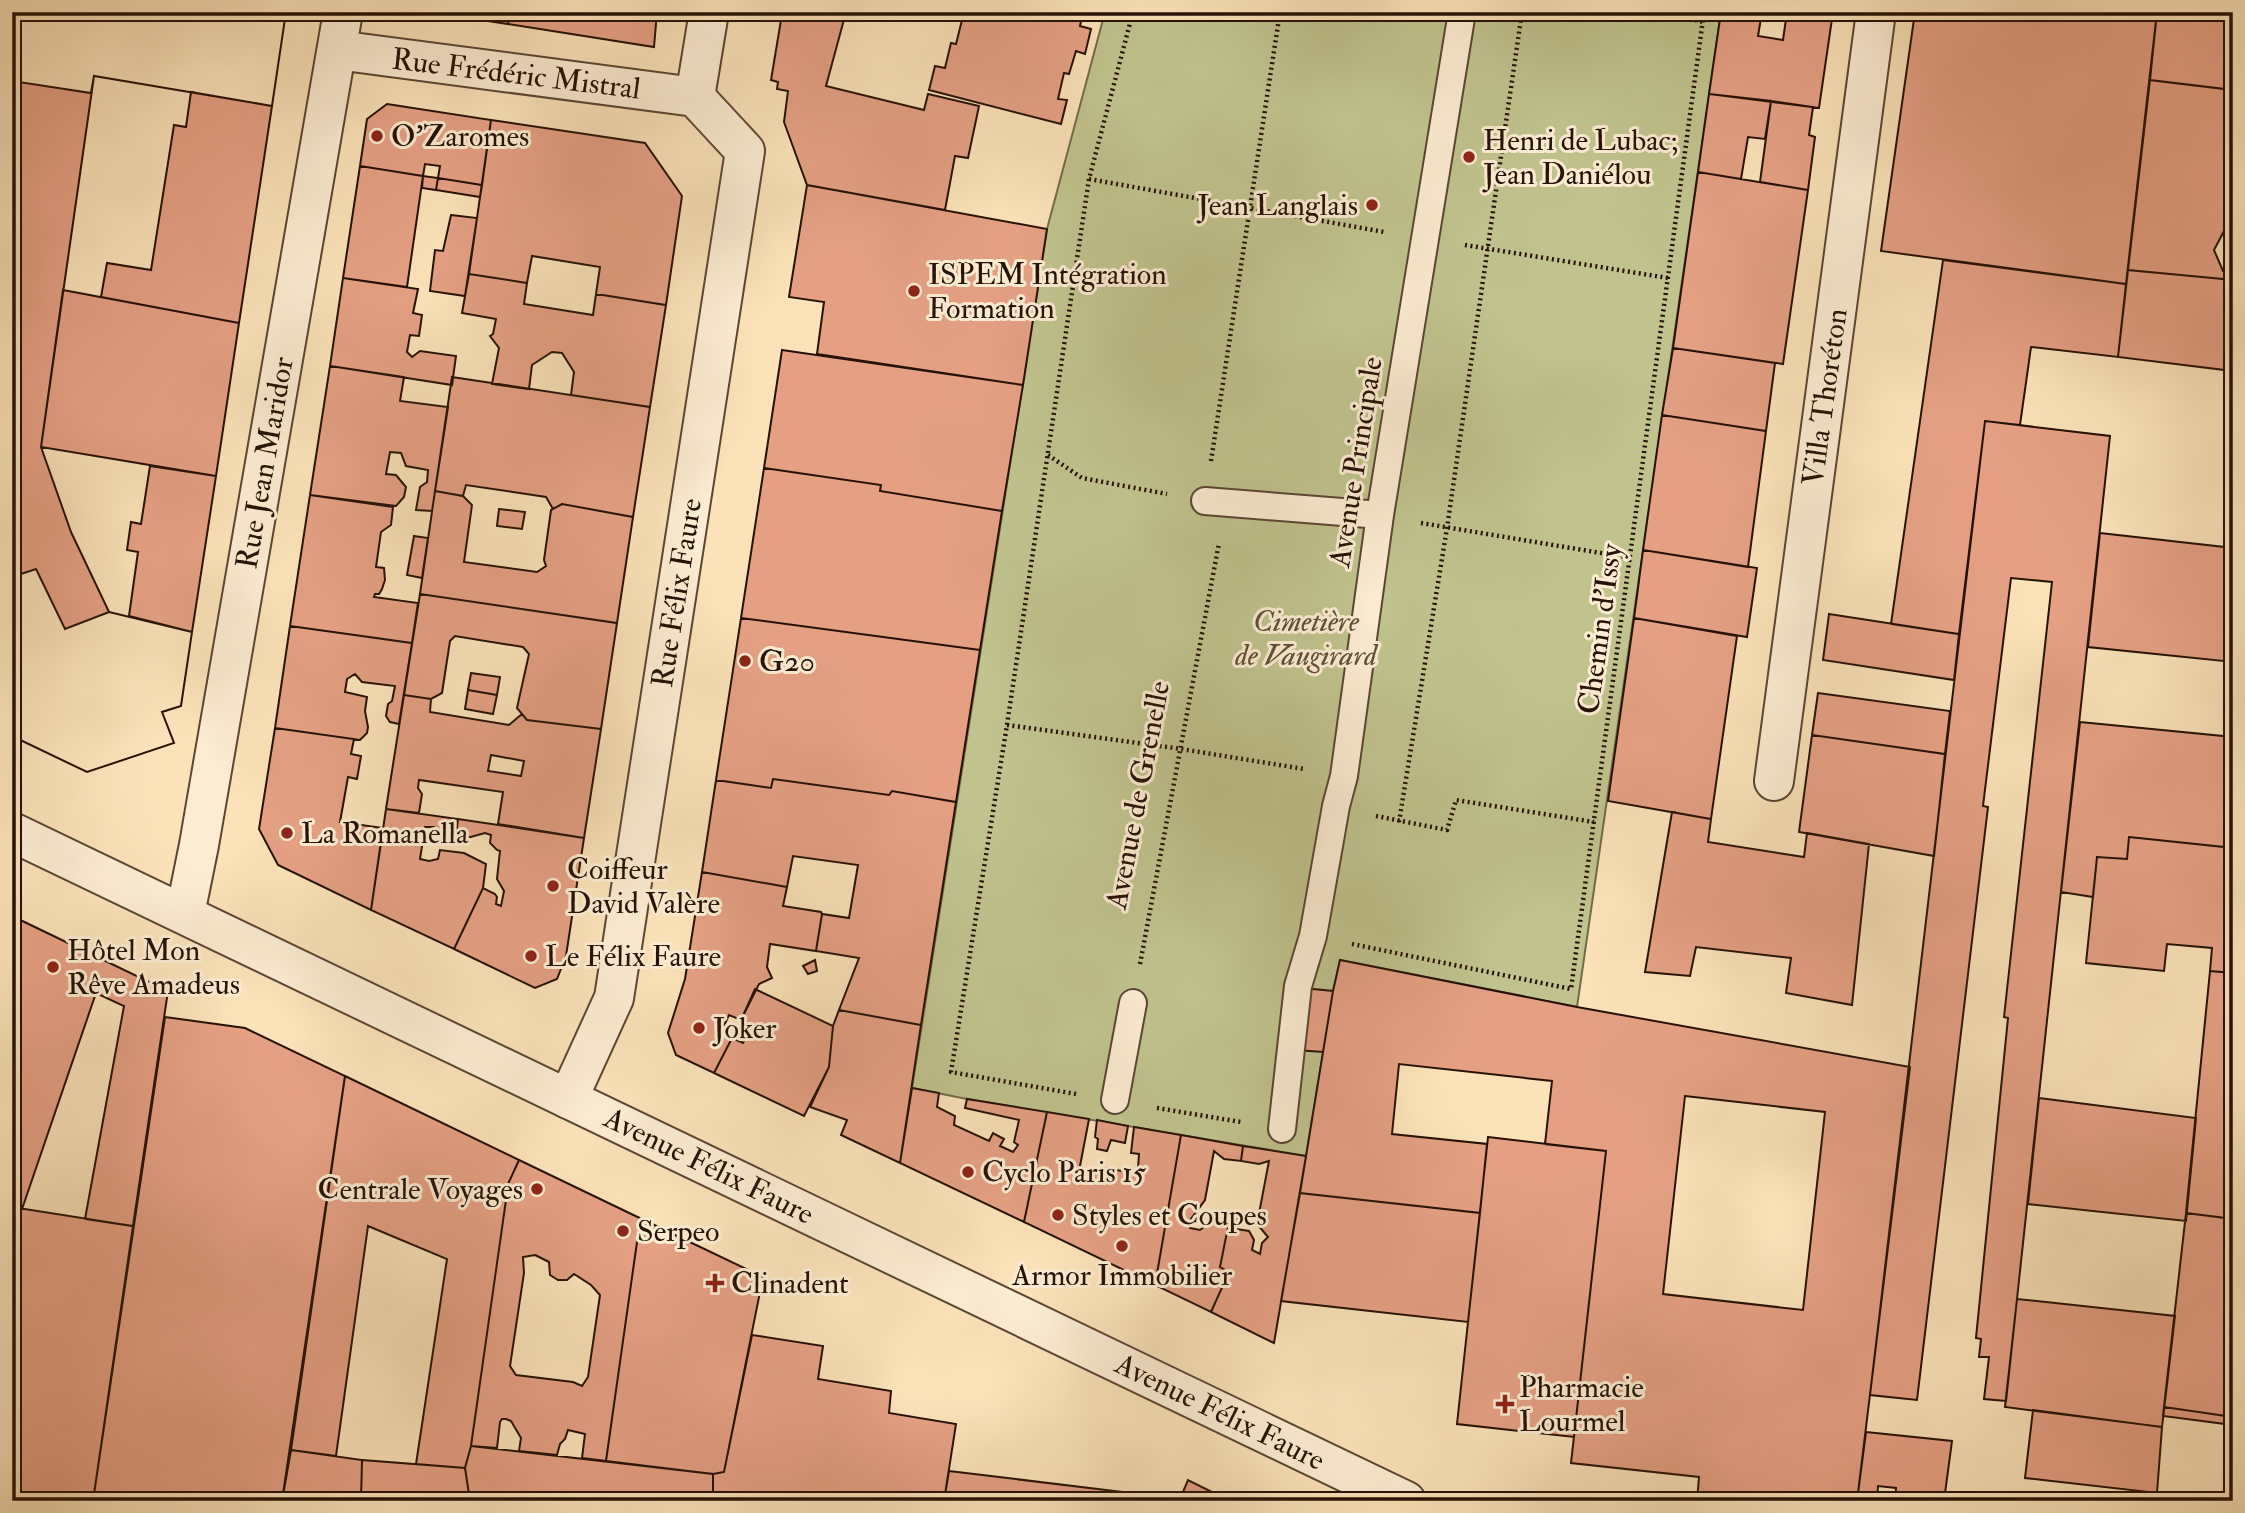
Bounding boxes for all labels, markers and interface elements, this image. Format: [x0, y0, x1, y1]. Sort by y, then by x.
street label: Rue Frédéric Mistral [390, 40, 643, 108]
place label: O'Zaromes [391, 118, 529, 155]
place label: Henri de Lubac; Jean Daniélou [1482, 122, 1678, 193]
marker: O'Zaromes [369, 128, 385, 144]
marker: Henri de Lubac; Jean Daniélou [1461, 149, 1477, 165]
place label: Jean Langlais [1196, 187, 1358, 224]
marker: Jean Langlais [1364, 197, 1380, 213]
place label: ISPEM Intégration Formation [928, 256, 1167, 327]
marker: ISPEM Intégration Formation [906, 283, 922, 299]
street label: Villa Thoréton [1794, 306, 1856, 488]
street label: Rue Jean Maridor [228, 354, 302, 572]
street label: Avenue Principale [1321, 354, 1391, 571]
street label: Rue Félix Faure [644, 496, 710, 690]
street label: Chemin d'Issy [1570, 541, 1630, 717]
park label: Cimetière de Vaugirard [1234, 603, 1379, 674]
place label: G20 [759, 643, 815, 680]
marker: G20 [737, 653, 753, 669]
street label: Avenue de Grenelle [1098, 678, 1178, 913]
place label: La Romanella [301, 815, 469, 852]
marker: La Romanella [279, 825, 295, 841]
place label: Coiffeur David Valère [567, 851, 720, 922]
marker: Coiffeur David Valère [545, 878, 561, 894]
place label: Hôtel Mon Rêve Amadeus [67, 932, 240, 1003]
place label: Le Félix Faure [545, 938, 721, 975]
marker: Le Félix Faure [523, 948, 539, 964]
marker: Hôtel Mon Rêve Amadeus [45, 959, 61, 975]
place label: Joker [712, 1010, 777, 1047]
marker: Joker [691, 1020, 707, 1036]
street label: Avenue Félix Faure [597, 1099, 820, 1233]
place label: Cyclo Paris 15 [982, 1154, 1147, 1191]
marker: Cyclo Paris 15 [960, 1164, 976, 1180]
place label: Centrale Voyages [317, 1171, 523, 1208]
marker: Centrale Voyages [529, 1181, 545, 1197]
place label: Styles et Coupes [1072, 1197, 1267, 1234]
marker: Styles et Coupes [1050, 1207, 1066, 1223]
place label: Serpeo [637, 1213, 720, 1250]
marker: Serpeo [615, 1223, 631, 1239]
marker: Armor Immobilier [1114, 1238, 1130, 1254]
place label: Armor Immobilier [1011, 1257, 1232, 1294]
place label: Clinadent [731, 1265, 849, 1302]
marker: Clinadent [705, 1273, 725, 1293]
street label: Avenue Félix Faure [1108, 1345, 1331, 1479]
place label: Pharmacie Lourmel [1519, 1369, 1644, 1440]
marker: Pharmacie Lourmel [1497, 1396, 1513, 1412]

